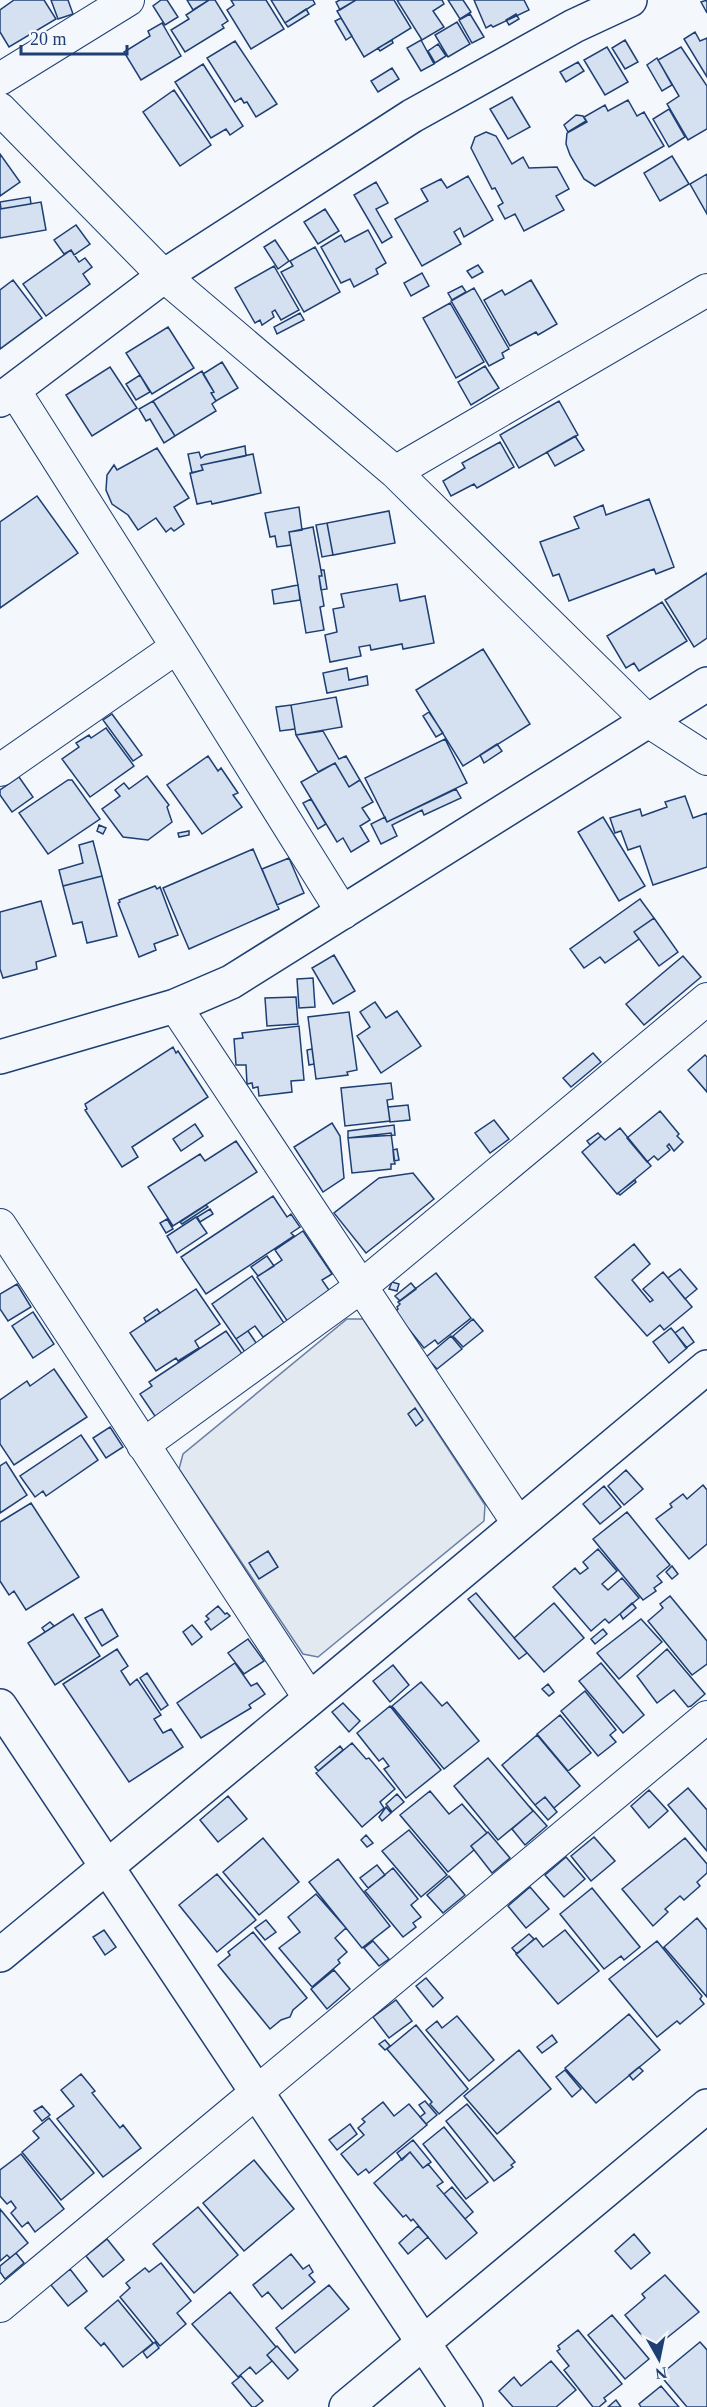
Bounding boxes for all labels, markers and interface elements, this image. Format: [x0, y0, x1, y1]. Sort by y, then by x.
scale bar [21, 18, 128, 56]
text: 20 m [30, 29, 67, 49]
north arrow [629, 2329, 689, 2389]
text: N [654, 2364, 668, 2383]

